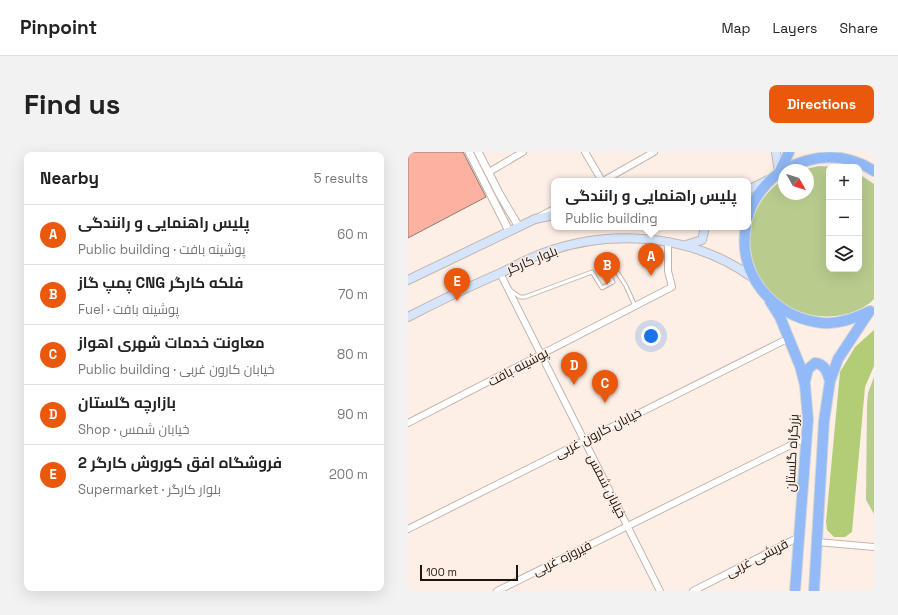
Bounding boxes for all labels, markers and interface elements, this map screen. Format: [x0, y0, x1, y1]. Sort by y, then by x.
text: Pinpoint [20, 15, 97, 40]
text: Map [721, 19, 751, 37]
text: Layers [773, 19, 817, 37]
text: Share [839, 19, 878, 37]
button: Directions [769, 85, 874, 123]
text: Find us [24, 86, 121, 122]
north arrow [778, 164, 814, 200]
map controls [826, 164, 862, 272]
button: + [826, 164, 862, 200]
text: Nearby [40, 167, 99, 189]
text: 5 results [314, 170, 368, 187]
popup [551, 178, 751, 230]
text: پلیس راهنمایی و رانندگی [565, 186, 737, 205]
button: − [826, 200, 862, 236]
text: Public building [565, 210, 658, 227]
text: پلیس راهنمایی و رانندگی [78, 213, 249, 232]
text: A [49, 226, 57, 243]
text: 60 m [337, 226, 368, 243]
button: layers [826, 236, 862, 272]
text: Public building · پوشینه بافت [78, 241, 245, 258]
street label: بلوار کارگر [503, 242, 560, 278]
pin: A [638, 243, 664, 276]
pin: B [594, 252, 620, 285]
pin: E [444, 268, 470, 301]
text: پمپ گاز CNG فلکه کارگر [78, 273, 243, 292]
text: B [49, 286, 57, 303]
text: 70 m [338, 286, 368, 303]
text: Fuel · پوشینه بافت [78, 301, 179, 318]
your location [641, 326, 661, 346]
text: معاونت خدمات شهری اهواز [78, 333, 265, 352]
street label: پوشینه بافت [485, 344, 552, 391]
text: C [49, 346, 57, 363]
text: 80 m [337, 346, 368, 363]
pin: D [561, 352, 587, 385]
text: Public building · خیابان کارون غربی [78, 361, 275, 378]
pin: C [592, 370, 618, 403]
text: بازارچه گلستان [78, 393, 176, 412]
street label: خیابان کارون غربی [552, 404, 644, 462]
text: D [49, 406, 57, 423]
text: 90 m [337, 406, 368, 423]
street label: بزرگراه گلستان [781, 414, 803, 492]
text: Shop · خیابان شمس [78, 421, 189, 438]
street label: خیابان شمس [584, 451, 630, 521]
text: فروشگاه افق کوروش کارگر 2 [78, 453, 282, 472]
text: E [49, 466, 57, 483]
text: 200 m [329, 466, 368, 483]
text: Supermarket · بلوار کارگر [78, 481, 221, 498]
street label: قریشی غربی [723, 535, 791, 581]
street label: فیروزه غربی [530, 536, 594, 580]
scale bar [420, 563, 518, 582]
text: 100 m [426, 565, 457, 579]

